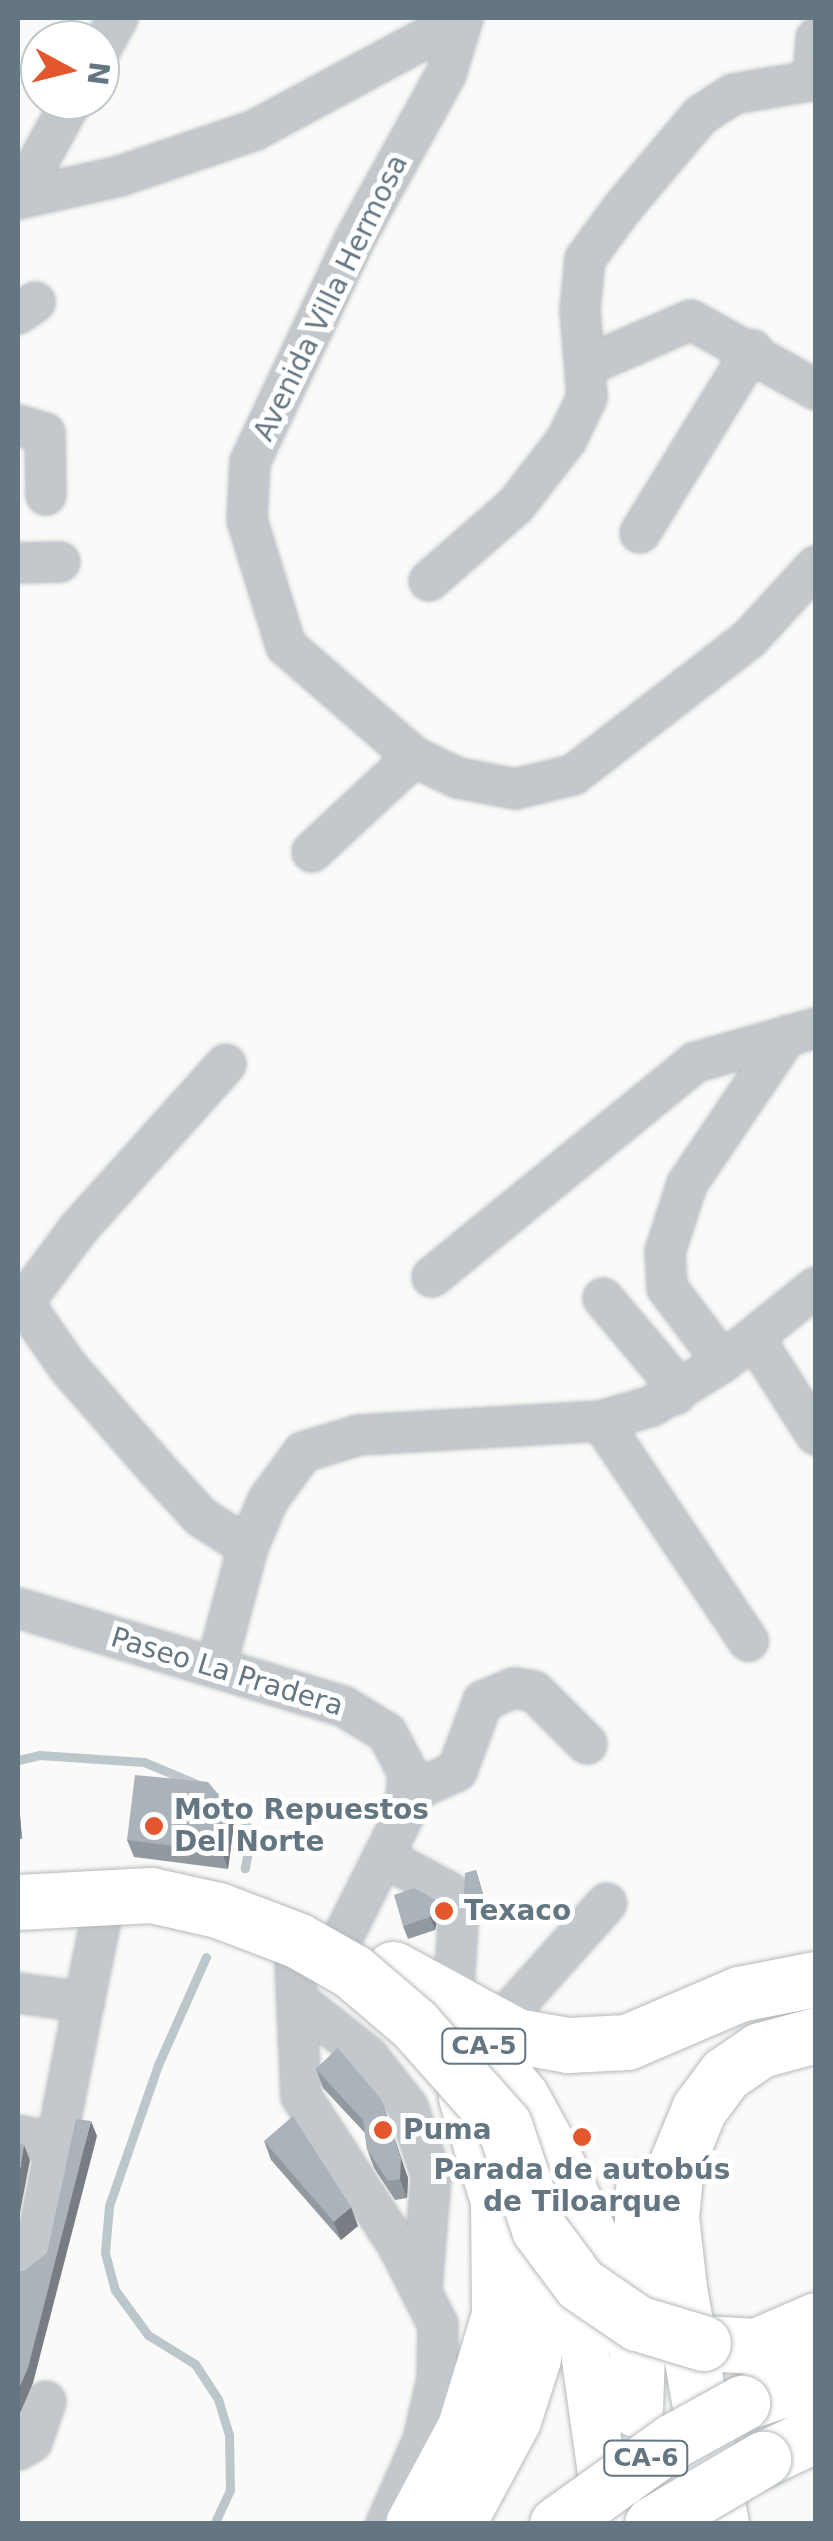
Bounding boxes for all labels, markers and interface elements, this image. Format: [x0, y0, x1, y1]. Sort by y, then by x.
north arrow [20, 20, 120, 120]
text: N [80, 60, 116, 87]
street label: Avenida Villa Hermosa [247, 149, 415, 447]
street label: Paseo La Pradera [107, 1621, 347, 1723]
place label: Moto Repuestos Del Norte [174, 1793, 429, 1859]
marker: Moto Repuestos Del Norte [143, 1815, 165, 1837]
place label: Texaco [464, 1894, 571, 1928]
marker: Texaco [433, 1900, 455, 1922]
road number: CA-5 [439, 2026, 529, 2066]
place label: Puma [403, 2113, 492, 2147]
marker: Puma [372, 2119, 394, 2141]
marker: Parada de autobús de Tiloarque [571, 2126, 593, 2148]
place label: Parada de autobús de Tiloarque [434, 2153, 730, 2219]
road number: CA-6 [601, 2438, 691, 2478]

